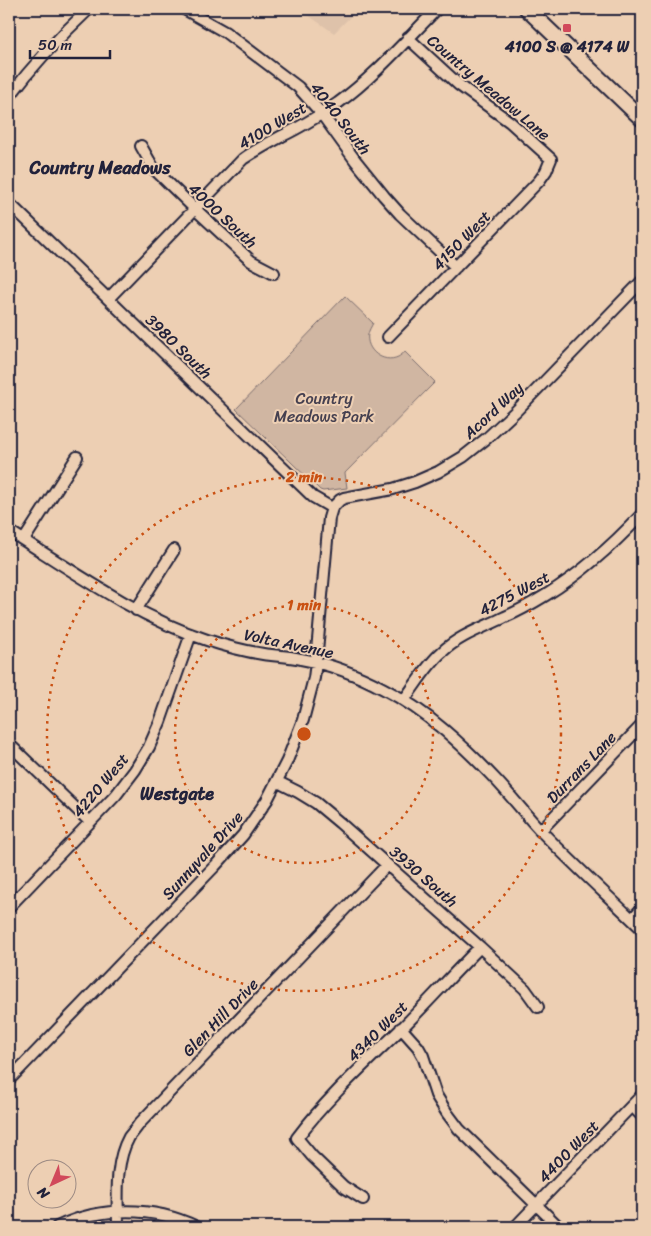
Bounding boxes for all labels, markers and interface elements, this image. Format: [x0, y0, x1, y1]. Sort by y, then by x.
marker: 4100 S @ 4174 W [561, 22, 573, 34]
street label: Country Meadow Lane [420, 27, 557, 148]
scale bar [30, 28, 110, 60]
text: 50 m [38, 32, 73, 58]
place label: 4100 S @ 4174 W [504, 32, 630, 61]
street label: 4040 South [303, 75, 379, 161]
street label: 4100 West [232, 93, 312, 157]
district label: Country Meadows [28, 152, 171, 184]
street label: 4000 South [181, 175, 264, 256]
street label: 4150 West [425, 203, 498, 278]
street label: 3980 South [138, 307, 219, 386]
street label: Acord Way [456, 374, 531, 447]
park label: Country Meadows Park [274, 384, 375, 431]
text: 2 min [285, 464, 323, 490]
street label: 4275 West [473, 563, 555, 624]
text: 1 min [287, 592, 322, 618]
street label: Volta Avenue [241, 620, 336, 667]
street label: Durrans Lane [539, 724, 624, 810]
centre of rings [295, 725, 313, 743]
street label: 4220 West [64, 746, 136, 824]
district label: Westgate [140, 778, 214, 810]
street label: Sunnyvale Drive [154, 804, 251, 907]
street label: 3930 South [383, 838, 465, 915]
street label: Glen Hill Drive [175, 971, 266, 1064]
street label: 4340 West [340, 994, 415, 1069]
street label: 4400 West [530, 1113, 606, 1190]
north arrow [28, 1158, 78, 1208]
text: N [31, 1180, 56, 1206]

